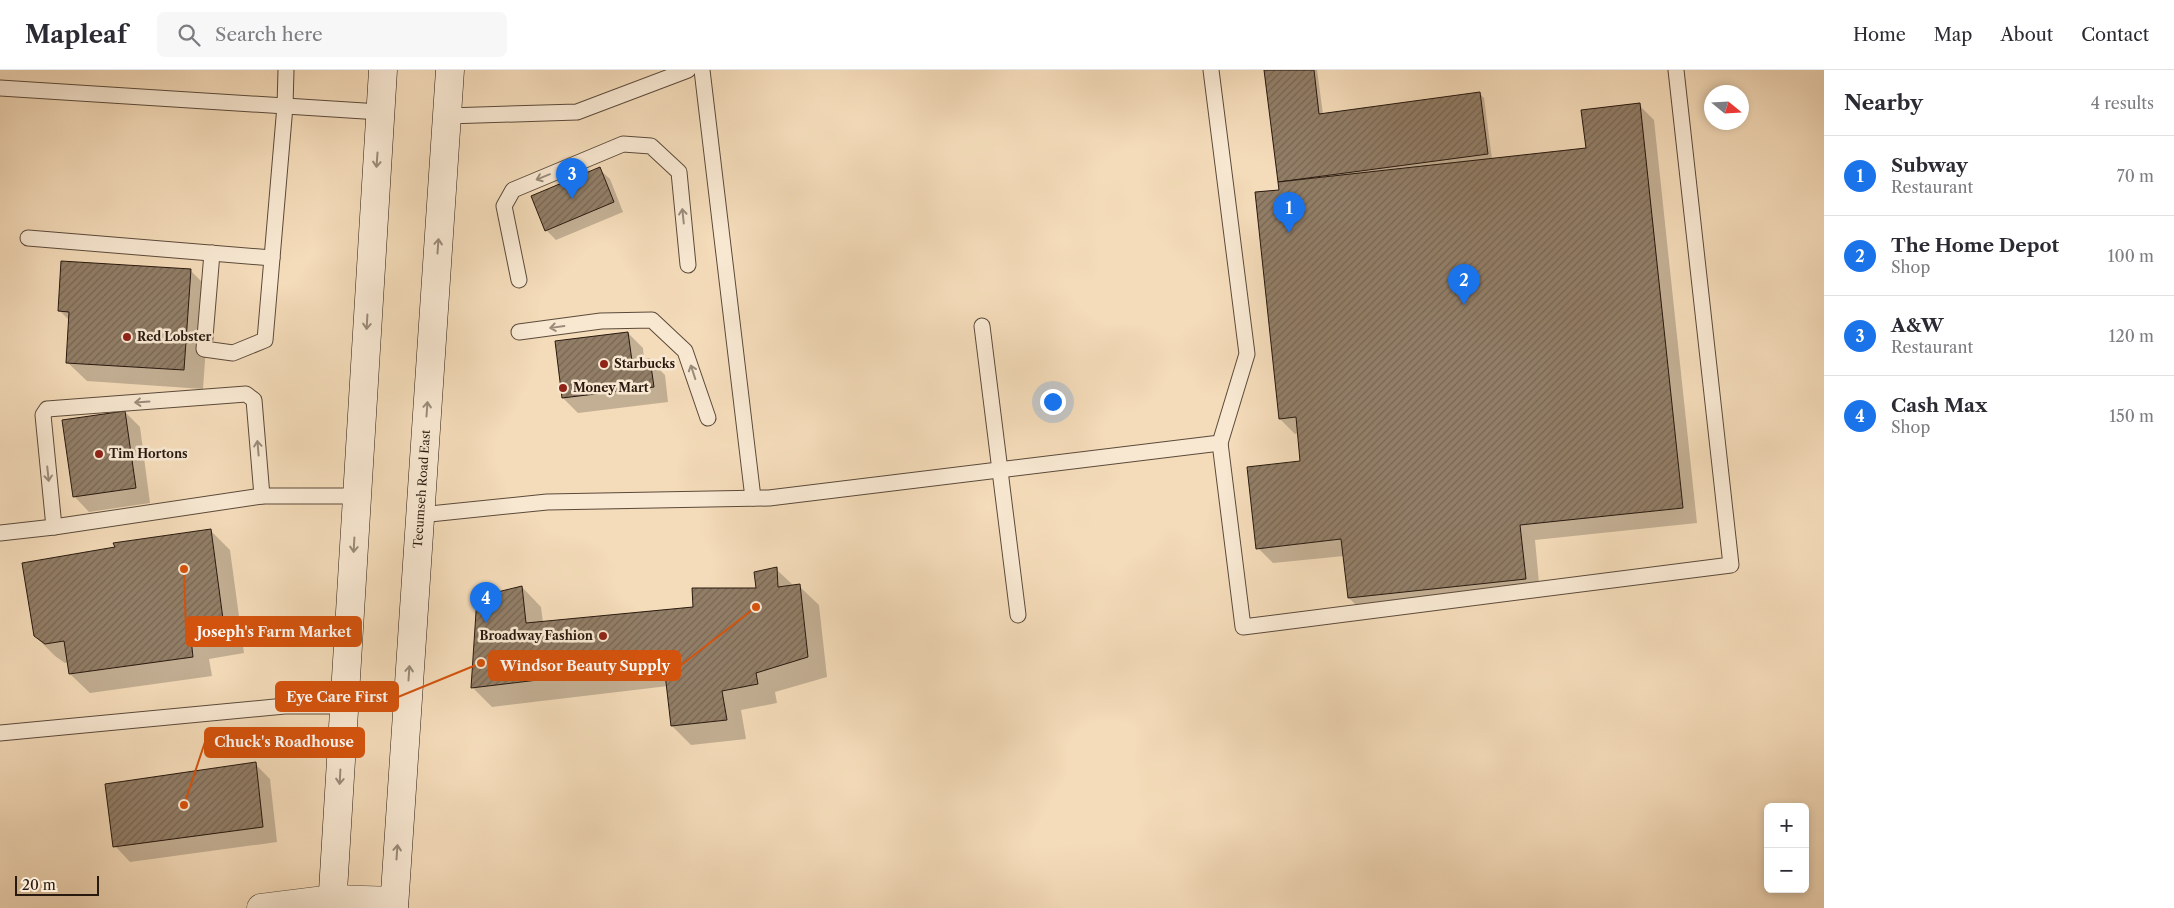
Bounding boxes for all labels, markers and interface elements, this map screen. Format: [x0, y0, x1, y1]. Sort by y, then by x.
search box [157, 12, 507, 57]
text: Mapleaf [25, 20, 127, 49]
icon: search [175, 21, 203, 49]
text: Search here [215, 23, 323, 46]
text: Home [1853, 24, 1906, 46]
text: Map [1934, 24, 1972, 46]
text: About [2000, 24, 2053, 46]
text: Contact [2081, 24, 2149, 46]
north arrow [1704, 85, 1749, 130]
text: Nearby [1844, 90, 1923, 115]
text: 4 results [2091, 93, 2154, 113]
one-way arrow [373, 152, 382, 168]
text: Subway [1891, 154, 1968, 177]
pin: 3 [556, 158, 588, 199]
text: 1 [1856, 166, 1864, 186]
text: 70 m [2117, 166, 2154, 186]
one-way arrow [536, 173, 551, 183]
text: Restaurant [1891, 177, 1973, 197]
pin: 1 [1273, 192, 1305, 233]
one-way arrow [678, 209, 688, 225]
text: The Home Depot [1891, 234, 2059, 257]
one-way arrow [434, 239, 443, 255]
text: 2 [1855, 246, 1865, 266]
text: 100 m [2108, 246, 2154, 266]
text: Shop [1891, 257, 1930, 277]
pin: 2 [1448, 264, 1480, 305]
one-way arrow [363, 314, 372, 330]
text: A&W [1891, 314, 1944, 337]
one-way arrow [550, 322, 566, 332]
text: 3 [1855, 326, 1865, 346]
text: 120 m [2109, 326, 2154, 346]
place label: Red Lobster [137, 329, 212, 344]
marker: Red Lobster [121, 331, 133, 343]
text: Restaurant [1891, 337, 1973, 357]
place label: Starbucks [614, 356, 676, 371]
marker: Starbucks [598, 358, 610, 370]
one-way arrow [687, 364, 697, 380]
place label: Money Mart [573, 380, 649, 395]
marker: Money Mart [557, 382, 569, 394]
your location [1040, 389, 1066, 415]
text: Cash Max [1891, 394, 1987, 417]
one-way arrow [134, 397, 150, 406]
one-way arrow [423, 401, 432, 417]
text: 4 [1855, 406, 1865, 426]
text: 150 m [2109, 406, 2154, 426]
text: Shop [1891, 417, 1930, 437]
street label: Tecumseh Road East [410, 428, 433, 549]
one-way arrow [253, 440, 263, 456]
place label: Tim Hortons [109, 446, 188, 461]
marker: Tim Hortons [93, 448, 105, 460]
one-way arrow [44, 466, 53, 482]
one-way arrow [350, 536, 359, 552]
pin: 4 [470, 582, 502, 623]
callout: Joseph's Farm Market [186, 617, 361, 646]
text: Joseph's Farm Market [194, 623, 352, 641]
place label: Broadway Fashion [479, 628, 594, 643]
marker: Broadway Fashion [597, 630, 609, 642]
callout: Windsor Beauty Supply [489, 651, 680, 680]
text: Windsor Beauty Supply [499, 657, 670, 675]
one-way arrow [405, 665, 414, 681]
callout: Eye Care First [276, 682, 398, 711]
text: Eye Care First [286, 688, 388, 706]
callout: Chuck's Roadhouse [205, 728, 364, 757]
text: Chuck's Roadhouse [214, 733, 354, 751]
one-way arrow [336, 768, 345, 784]
map controls [1764, 803, 1809, 893]
button: + [1764, 803, 1809, 848]
one-way arrow [393, 844, 402, 860]
button: − [1764, 848, 1809, 893]
scale bar [15, 873, 99, 896]
text: 20 m [22, 876, 56, 894]

